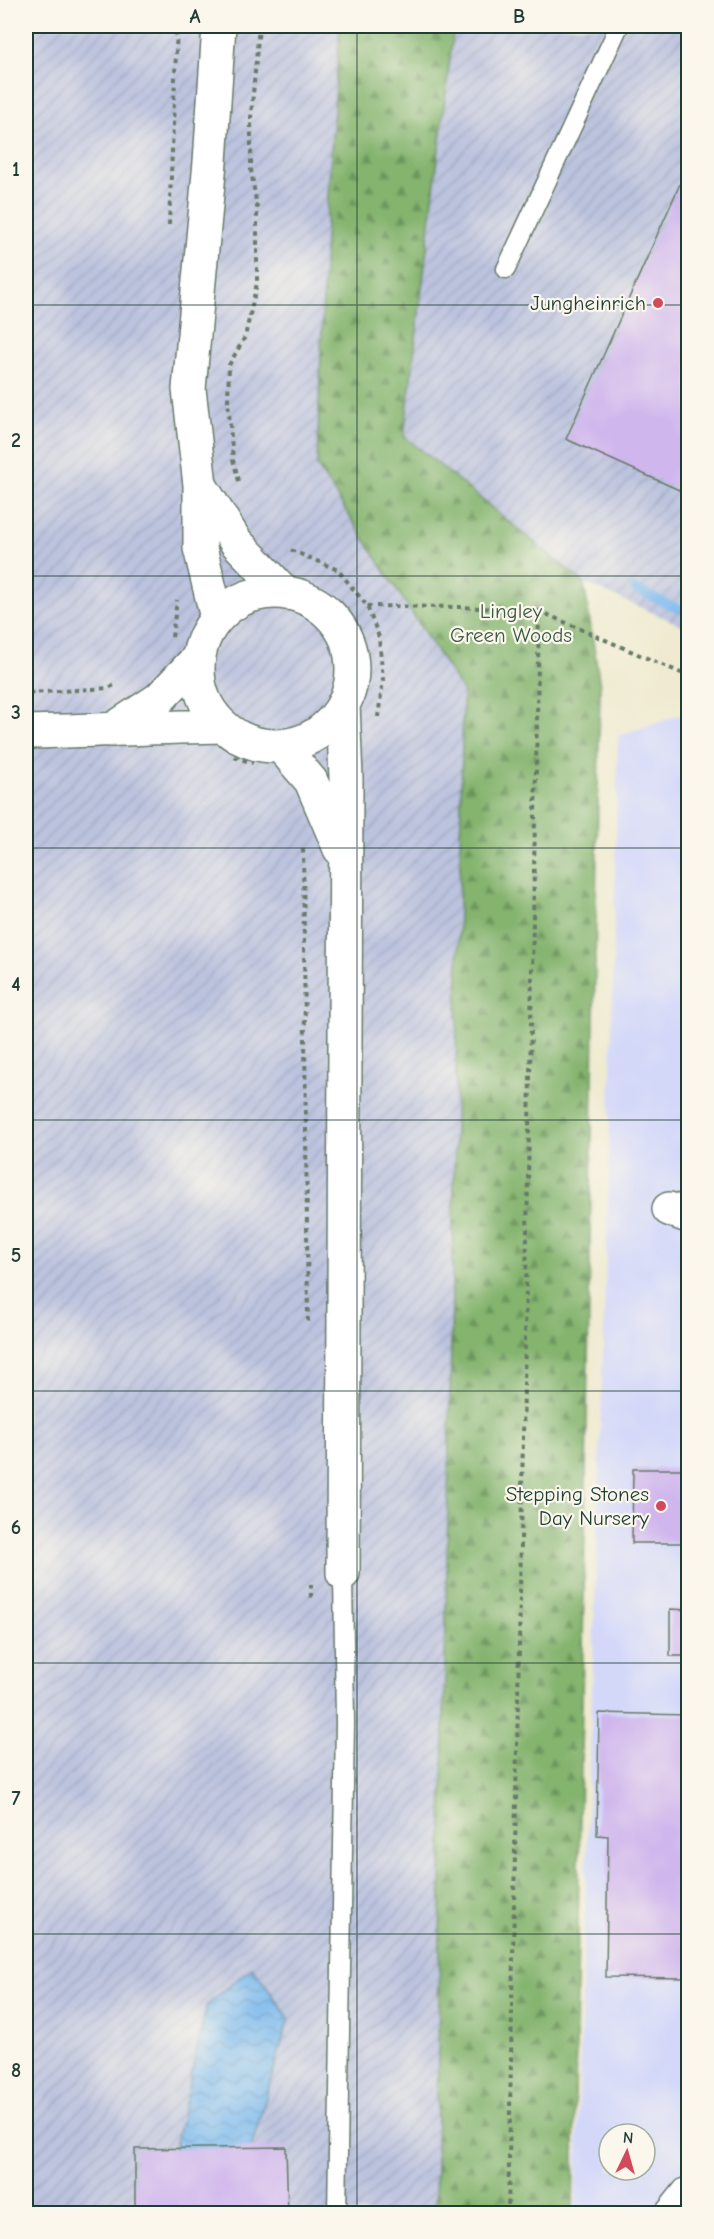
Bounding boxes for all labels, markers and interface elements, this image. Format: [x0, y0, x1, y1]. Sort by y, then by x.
text: A [189, 5, 201, 28]
text: B [513, 5, 525, 28]
text: 1 [12, 158, 20, 181]
place label: Jungheinrich [530, 291, 646, 315]
marker: Jungheinrich [651, 296, 665, 310]
text: 2 [11, 429, 21, 452]
park label: Lingley Green Woods [450, 599, 572, 647]
text: 3 [11, 701, 21, 724]
text: 4 [11, 973, 21, 996]
text: 5 [11, 1244, 21, 1267]
place label: Stepping Stones Day Nursery [506, 1482, 650, 1530]
marker: Stepping Stones Day Nursery [654, 1499, 668, 1513]
text: 6 [11, 1516, 21, 1539]
text: 7 [12, 1787, 21, 1810]
text: 8 [11, 2059, 21, 2082]
north arrow [597, 2122, 657, 2182]
text: N [622, 2129, 634, 2147]

